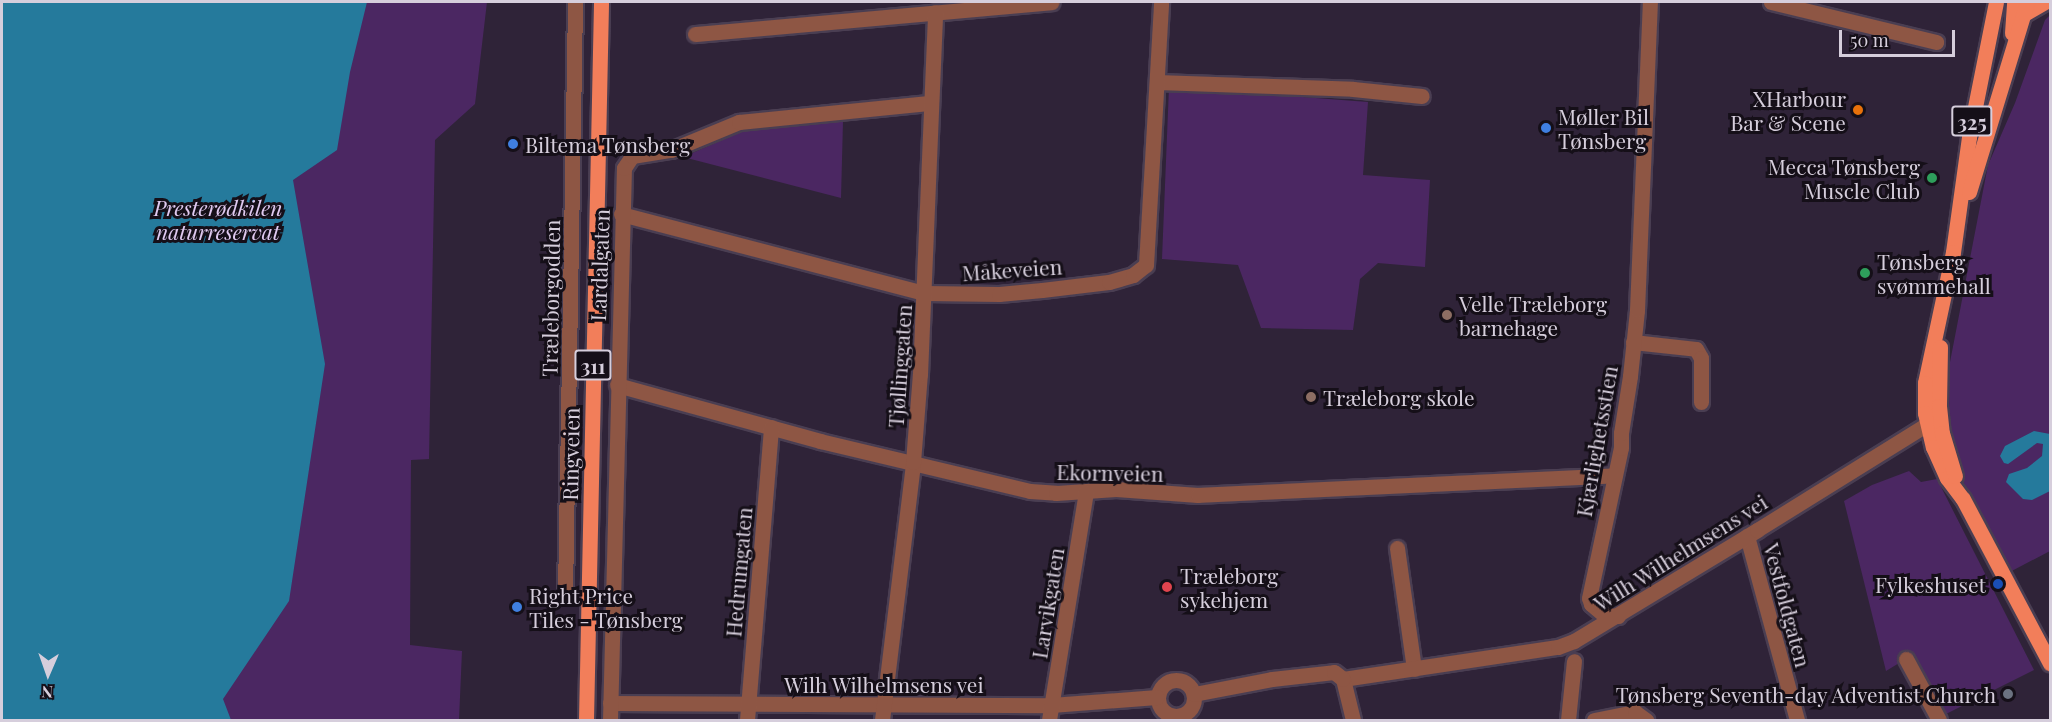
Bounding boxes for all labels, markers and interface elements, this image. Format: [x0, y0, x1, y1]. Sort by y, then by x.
scale bar [1842, 18, 1958, 56]
text: 50 m [1850, 28, 1889, 52]
place label: XHarbour Bar & Scene [1730, 85, 1846, 135]
place label: Møller Bil Tønsberg [1558, 103, 1649, 153]
marker: XHarbour Bar & Scene [1851, 103, 1865, 117]
road number: 325 [1951, 104, 1993, 138]
marker: Møller Bil Tønsberg [1539, 121, 1553, 135]
place label: Biltema Tønsberg [525, 131, 691, 157]
marker: Biltema Tønsberg [506, 137, 520, 151]
place label: Mecca Tønsberg Muscle Club [1767, 153, 1920, 203]
marker: Mecca Tønsberg Muscle Club [1925, 171, 1939, 185]
park label: Presterødkilen naturreservat [154, 194, 282, 244]
street label: Lardalgaten [584, 208, 614, 322]
street label: Træleborgodden [536, 219, 564, 377]
place label: Tønsberg svømmehall [1877, 248, 1991, 298]
street label: Måkeveien [961, 253, 1063, 285]
marker: Tønsberg svømmehall [1858, 266, 1872, 280]
place label: Velle Træleborg barnehage [1459, 290, 1607, 340]
street label: Tjøllinggaten [882, 304, 916, 428]
marker: Velle Træleborg barnehage [1440, 308, 1454, 322]
road number: 311 [574, 348, 612, 382]
street label: Kjærlighetsstien [1570, 363, 1622, 519]
place label: Træleborg skole [1323, 384, 1475, 410]
marker: Træleborg skole [1304, 390, 1318, 404]
street label: Ringveien [557, 407, 583, 501]
street label: Ekornveien [1056, 458, 1164, 486]
street label: Wilh Wilhelmsens vei [1588, 488, 1772, 616]
street label: Hedrumgaten [720, 506, 756, 638]
street label: Vestfoldgaten [1759, 540, 1817, 670]
street label: Larvikgaten [1026, 546, 1068, 660]
place label: Træleborg sykehjem [1180, 562, 1278, 612]
place label: Fylkeshuset [1875, 571, 1986, 597]
marker: Fylkeshuset [1991, 577, 2005, 591]
marker: Træleborg sykehjem [1158, 578, 1176, 596]
place label: Right Price Tiles - Tønsberg [529, 582, 683, 632]
marker: Right Price Tiles - Tønsberg [510, 600, 524, 614]
north arrow [18, 644, 78, 704]
street label: Wilh Wilhelmsens vei [784, 671, 984, 697]
place label: Tønsberg Seventh-day Adventist Church [1614, 681, 1996, 707]
text: N [41, 682, 53, 703]
marker: Tønsberg Seventh-day Adventist Church [2001, 687, 2015, 701]

